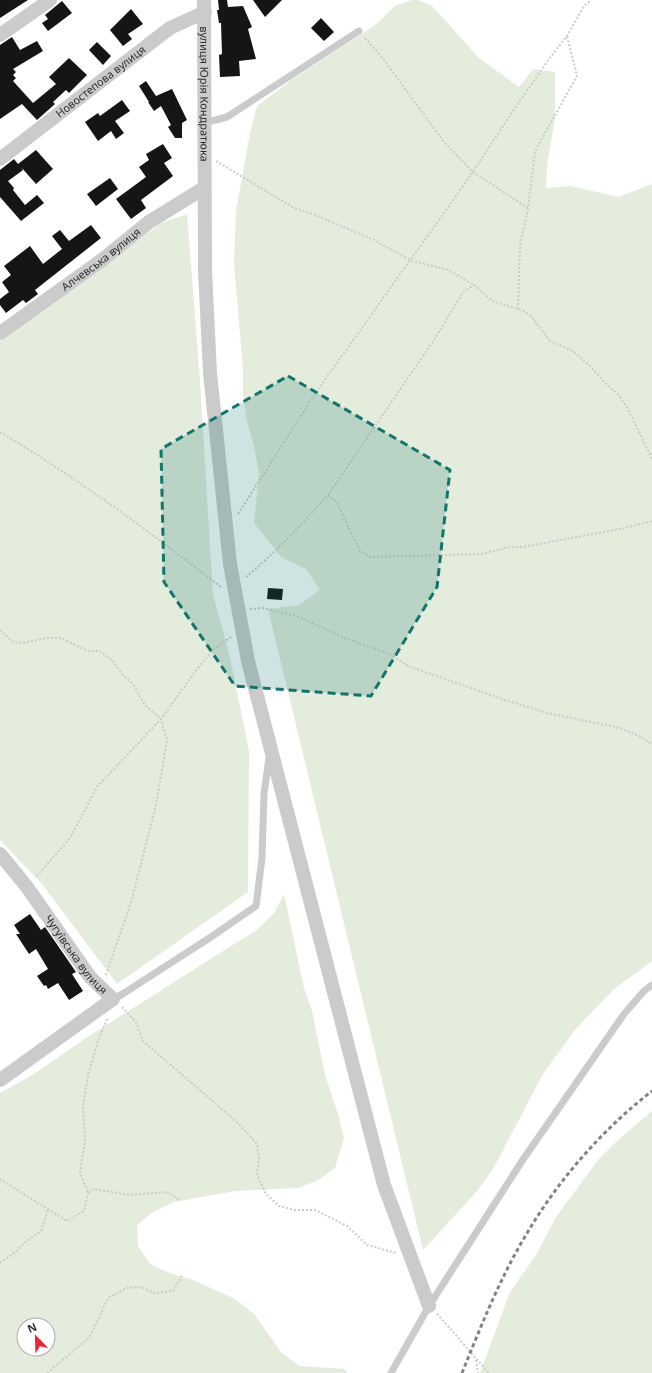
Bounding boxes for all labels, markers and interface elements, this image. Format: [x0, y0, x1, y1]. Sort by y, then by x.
street label: вулиця Юрія Кондратюка [197, 26, 213, 162]
street label: Новостепова вулиця [52, 42, 148, 121]
street label: Алчевська вулиця [58, 224, 143, 294]
street label: Чугуївська вулиця [41, 911, 111, 997]
north arrow [16, 1317, 56, 1357]
text: N [25, 1319, 39, 1336]

